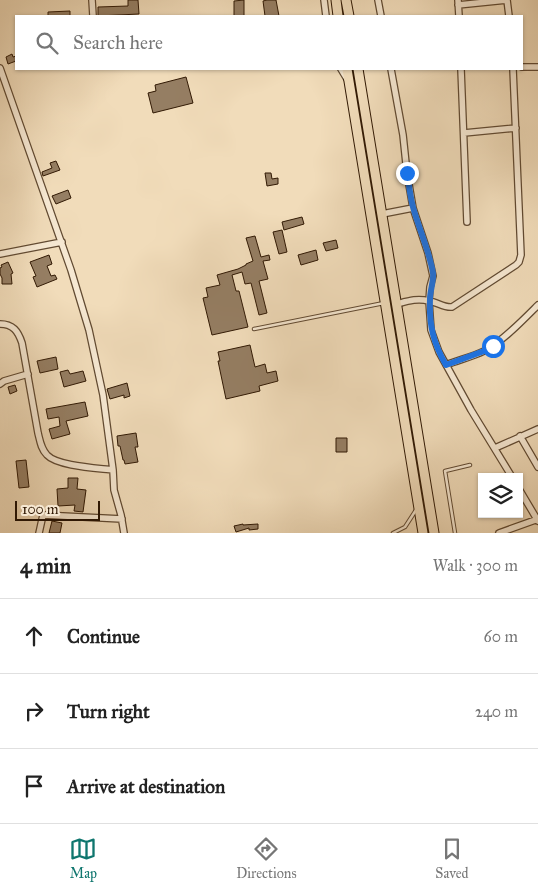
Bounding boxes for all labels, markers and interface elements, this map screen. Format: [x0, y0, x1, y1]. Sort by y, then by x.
search box [15, 15, 523, 70]
icon: search [33, 29, 61, 57]
text: Search here [73, 31, 163, 54]
route end [396, 162, 419, 185]
route start [482, 335, 505, 358]
map controls [478, 473, 523, 518]
button: layers [478, 473, 523, 518]
scale bar [15, 498, 100, 521]
text: 100 m [22, 501, 59, 518]
text: 4 min [20, 553, 71, 579]
text: Walk · 300 m [433, 556, 518, 575]
icon: ahead [20, 622, 48, 650]
text: Continue [67, 625, 140, 648]
text: 60 m [484, 627, 518, 646]
icon: right [20, 697, 48, 725]
text: Turn right [67, 700, 150, 723]
text: 240 m [475, 702, 518, 721]
icon: arrive [20, 772, 48, 800]
text: Arrive at destination [67, 775, 225, 798]
tab: Map [69, 835, 97, 882]
tab: Directions [236, 835, 297, 882]
tab: Saved [435, 835, 469, 882]

